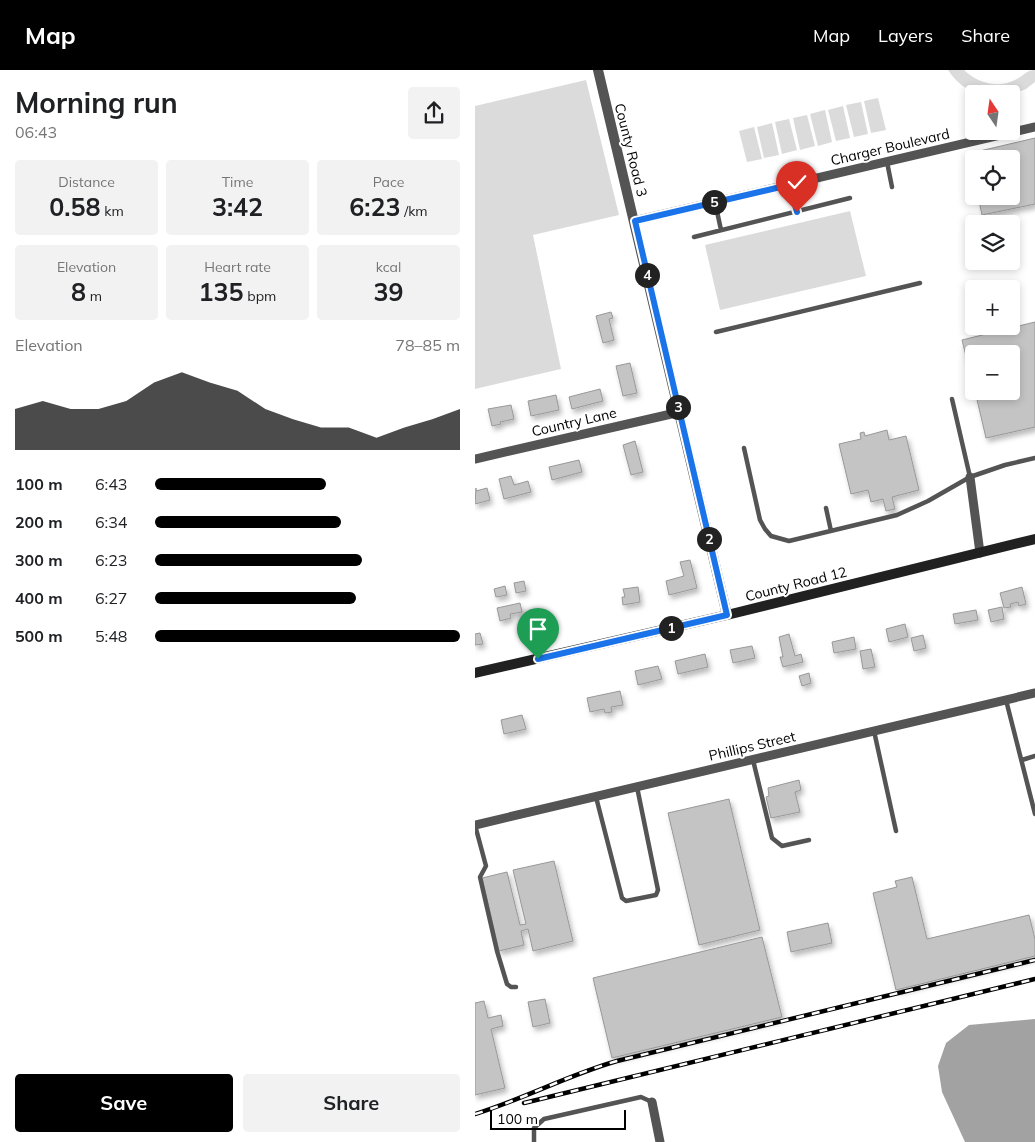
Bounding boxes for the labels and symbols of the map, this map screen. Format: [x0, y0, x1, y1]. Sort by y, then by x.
north arrow [965, 85, 1020, 140]
street label: County Road 3 [611, 101, 651, 199]
street label: Charger Boulevard [829, 125, 951, 169]
pin [776, 161, 818, 212]
pin: 5 [701, 190, 727, 214]
pin: 4 [635, 262, 659, 288]
pin: 3 [665, 394, 691, 420]
street label: Country Lane [530, 403, 618, 441]
pin: 2 [697, 526, 721, 552]
street label: County Road 12 [743, 563, 849, 605]
pin [517, 608, 559, 659]
pin: 1 [659, 616, 683, 640]
street label: Phillips Street [707, 727, 797, 765]
scale bar [490, 1107, 626, 1130]

